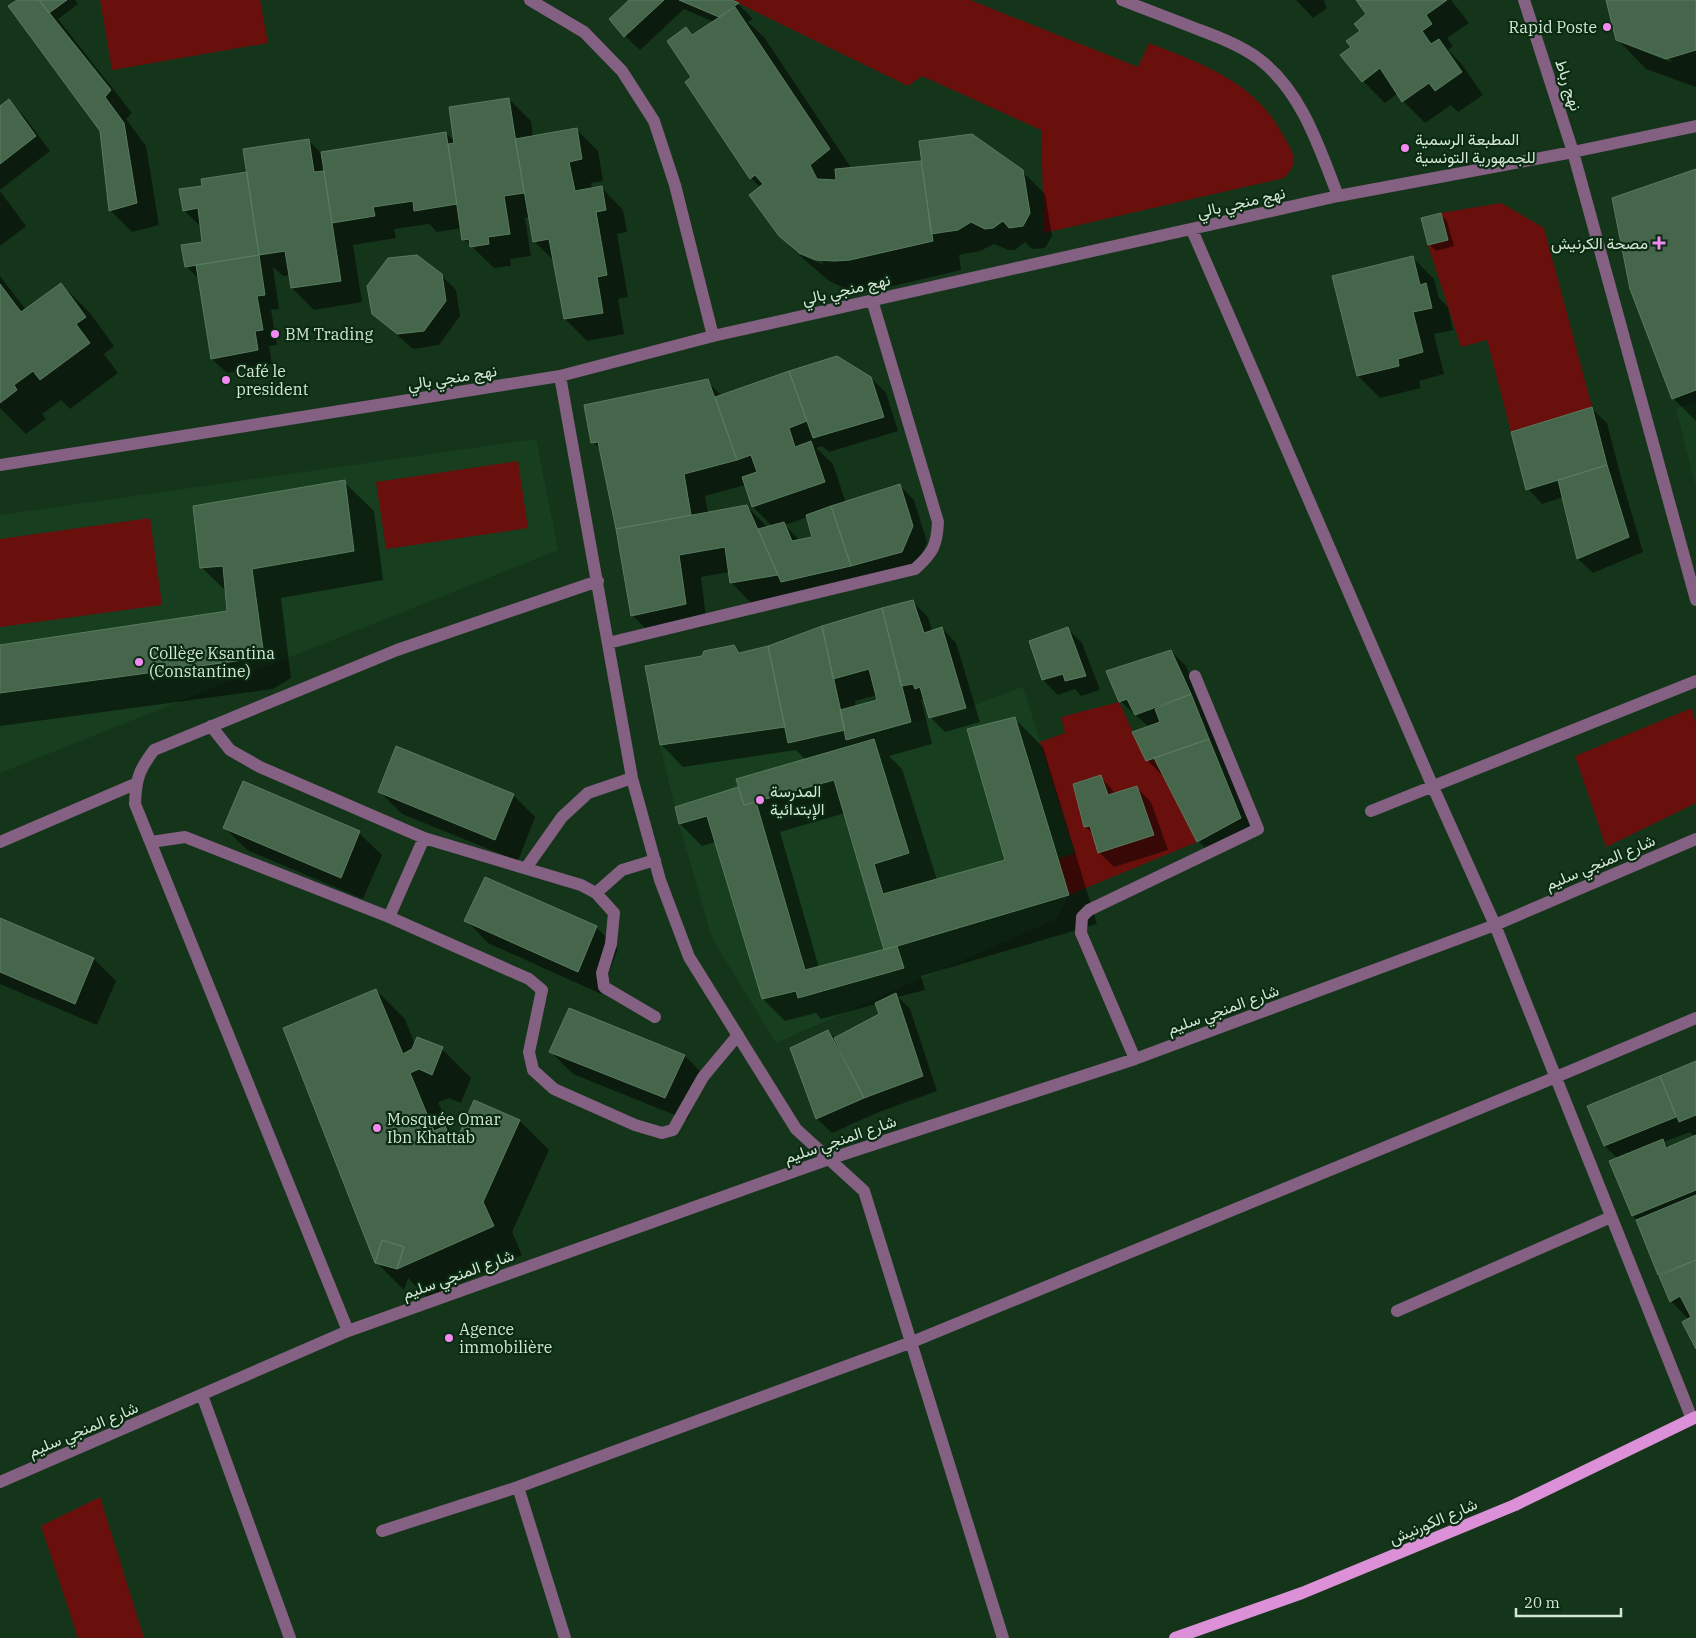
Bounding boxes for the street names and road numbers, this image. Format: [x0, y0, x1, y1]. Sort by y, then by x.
street label: نهج رباط [1549, 57, 1587, 114]
street label: نهج منجي بالي [1195, 182, 1288, 226]
street label: نهج منجي بالي [800, 269, 893, 313]
street label: نهج منجي بالي [406, 360, 499, 398]
street label: شارع المنجي سليم [1542, 830, 1660, 898]
street label: شارع المنجي سليم [1164, 980, 1283, 1042]
street label: شارع المنجي سليم [781, 1110, 900, 1171]
street label: شارع المنجي سليم [399, 1245, 518, 1307]
street label: شارع المنجي سليم [25, 1397, 143, 1465]
street label: شارع الكورنيش [1386, 1493, 1481, 1550]

